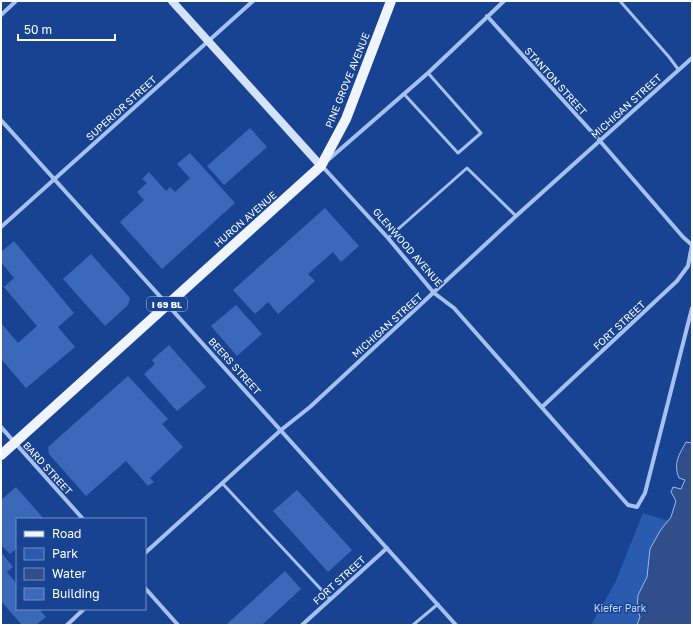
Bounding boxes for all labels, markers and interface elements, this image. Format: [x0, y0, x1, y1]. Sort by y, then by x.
scale bar [18, 16, 115, 42]
text: 50 m [24, 22, 52, 37]
street label: PINE GROVE AVENUE [322, 31, 372, 129]
street label: STANTON STREET [522, 45, 590, 117]
street label: MICHIGAN STREET [588, 71, 664, 141]
street label: SUPERIOR STREET [83, 73, 159, 143]
street label: HURON AVENUE [211, 189, 279, 249]
street label: GLENWOOD AVENUE [371, 205, 445, 289]
street label: MICHIGAN STREET [349, 290, 425, 360]
road number: I 69 BL [147, 297, 187, 311]
street label: FORT STREET [591, 298, 647, 352]
street label: BEERS STREET [206, 335, 264, 397]
street label: BARD STREET [21, 439, 75, 497]
legend [16, 518, 146, 610]
text: Road [52, 526, 81, 541]
text: Park [52, 546, 78, 561]
street label: FORT STREET [310, 553, 368, 607]
text: Water [52, 566, 86, 581]
text: Building [52, 586, 100, 601]
park label: Kiefer Park [594, 602, 647, 614]

